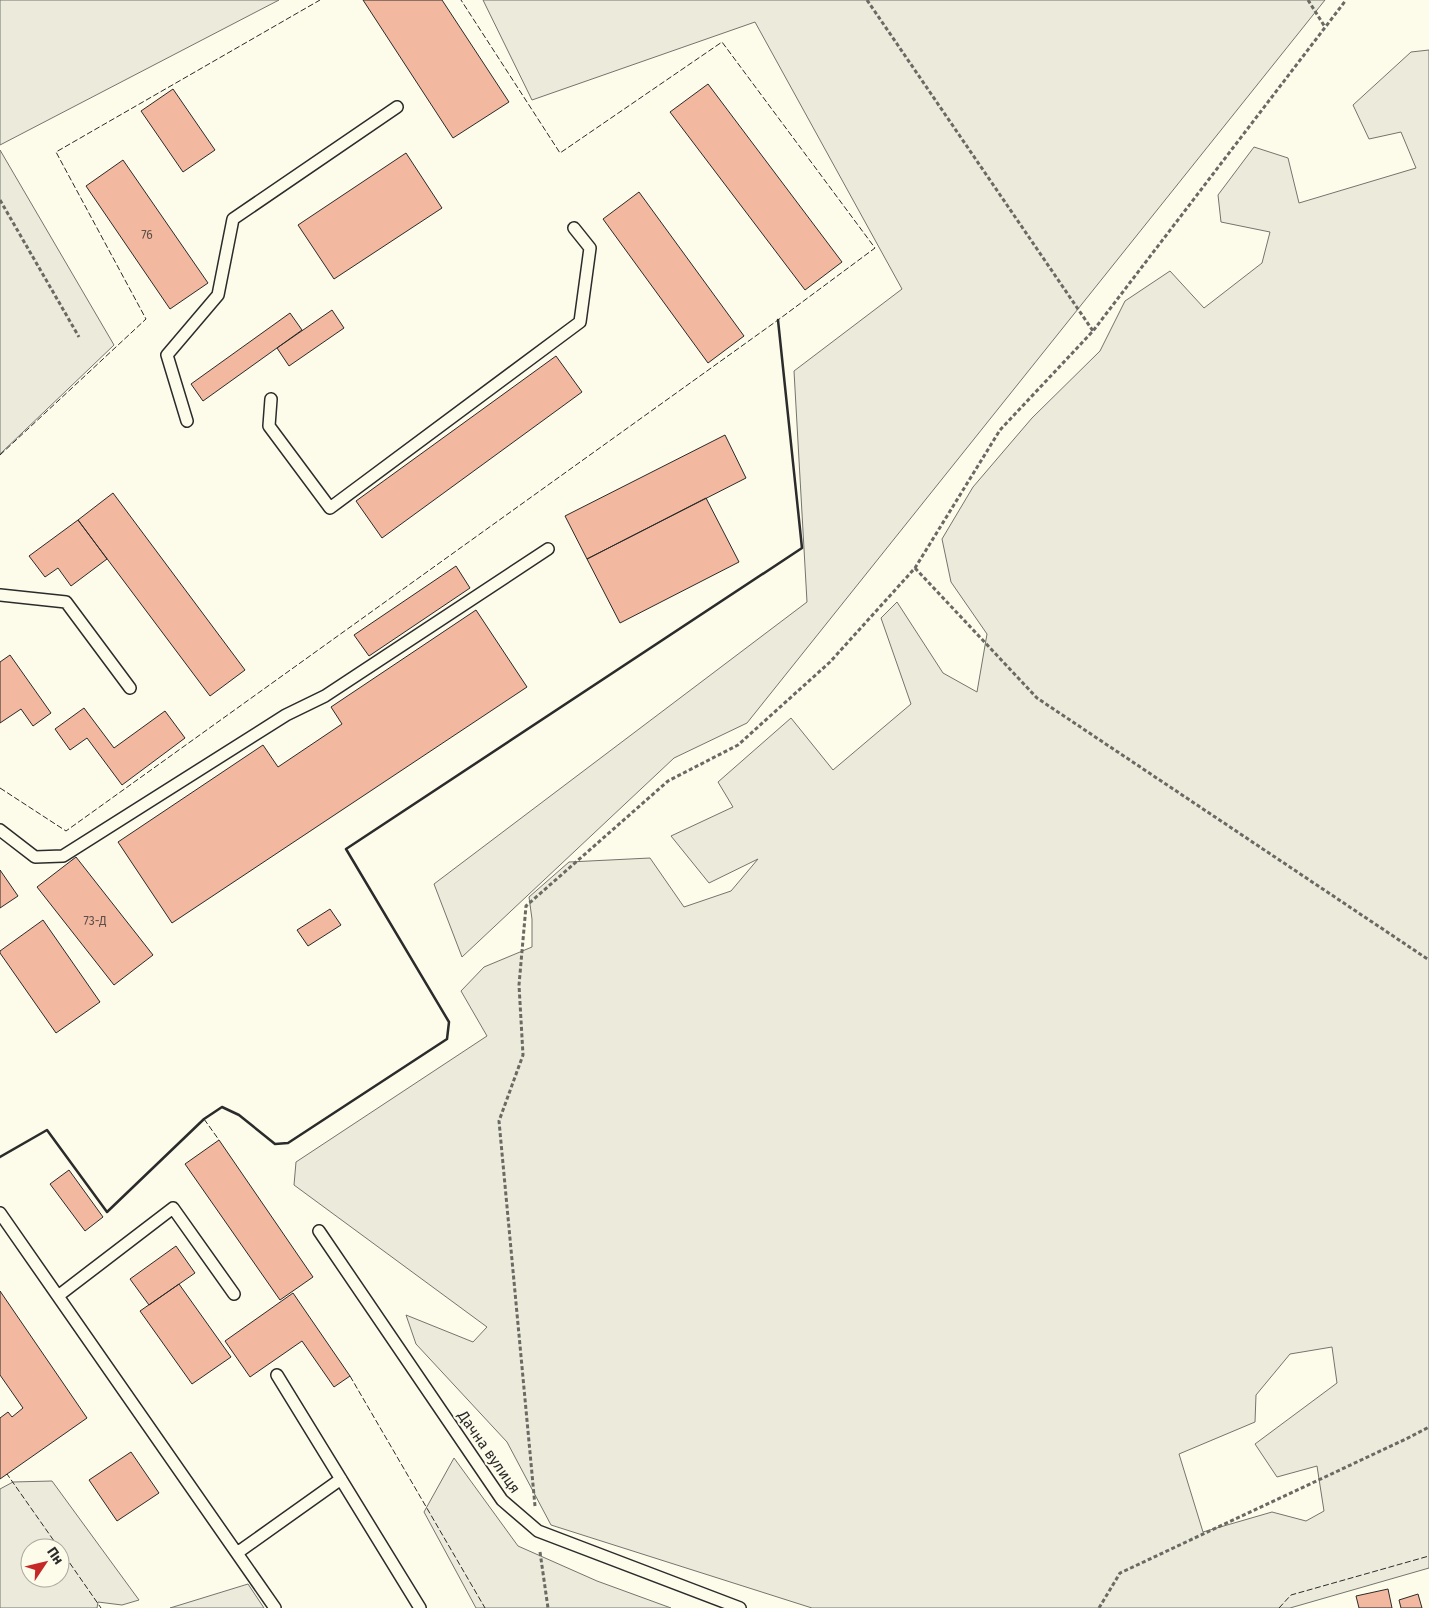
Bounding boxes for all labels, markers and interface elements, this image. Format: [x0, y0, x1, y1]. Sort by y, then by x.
house number: 76 [141, 228, 153, 242]
house number: 73-Д [83, 914, 107, 928]
street label: Дачна вулиця [453, 1406, 524, 1497]
north arrow [20, 1538, 70, 1588]
text: Пн [43, 1544, 67, 1568]

